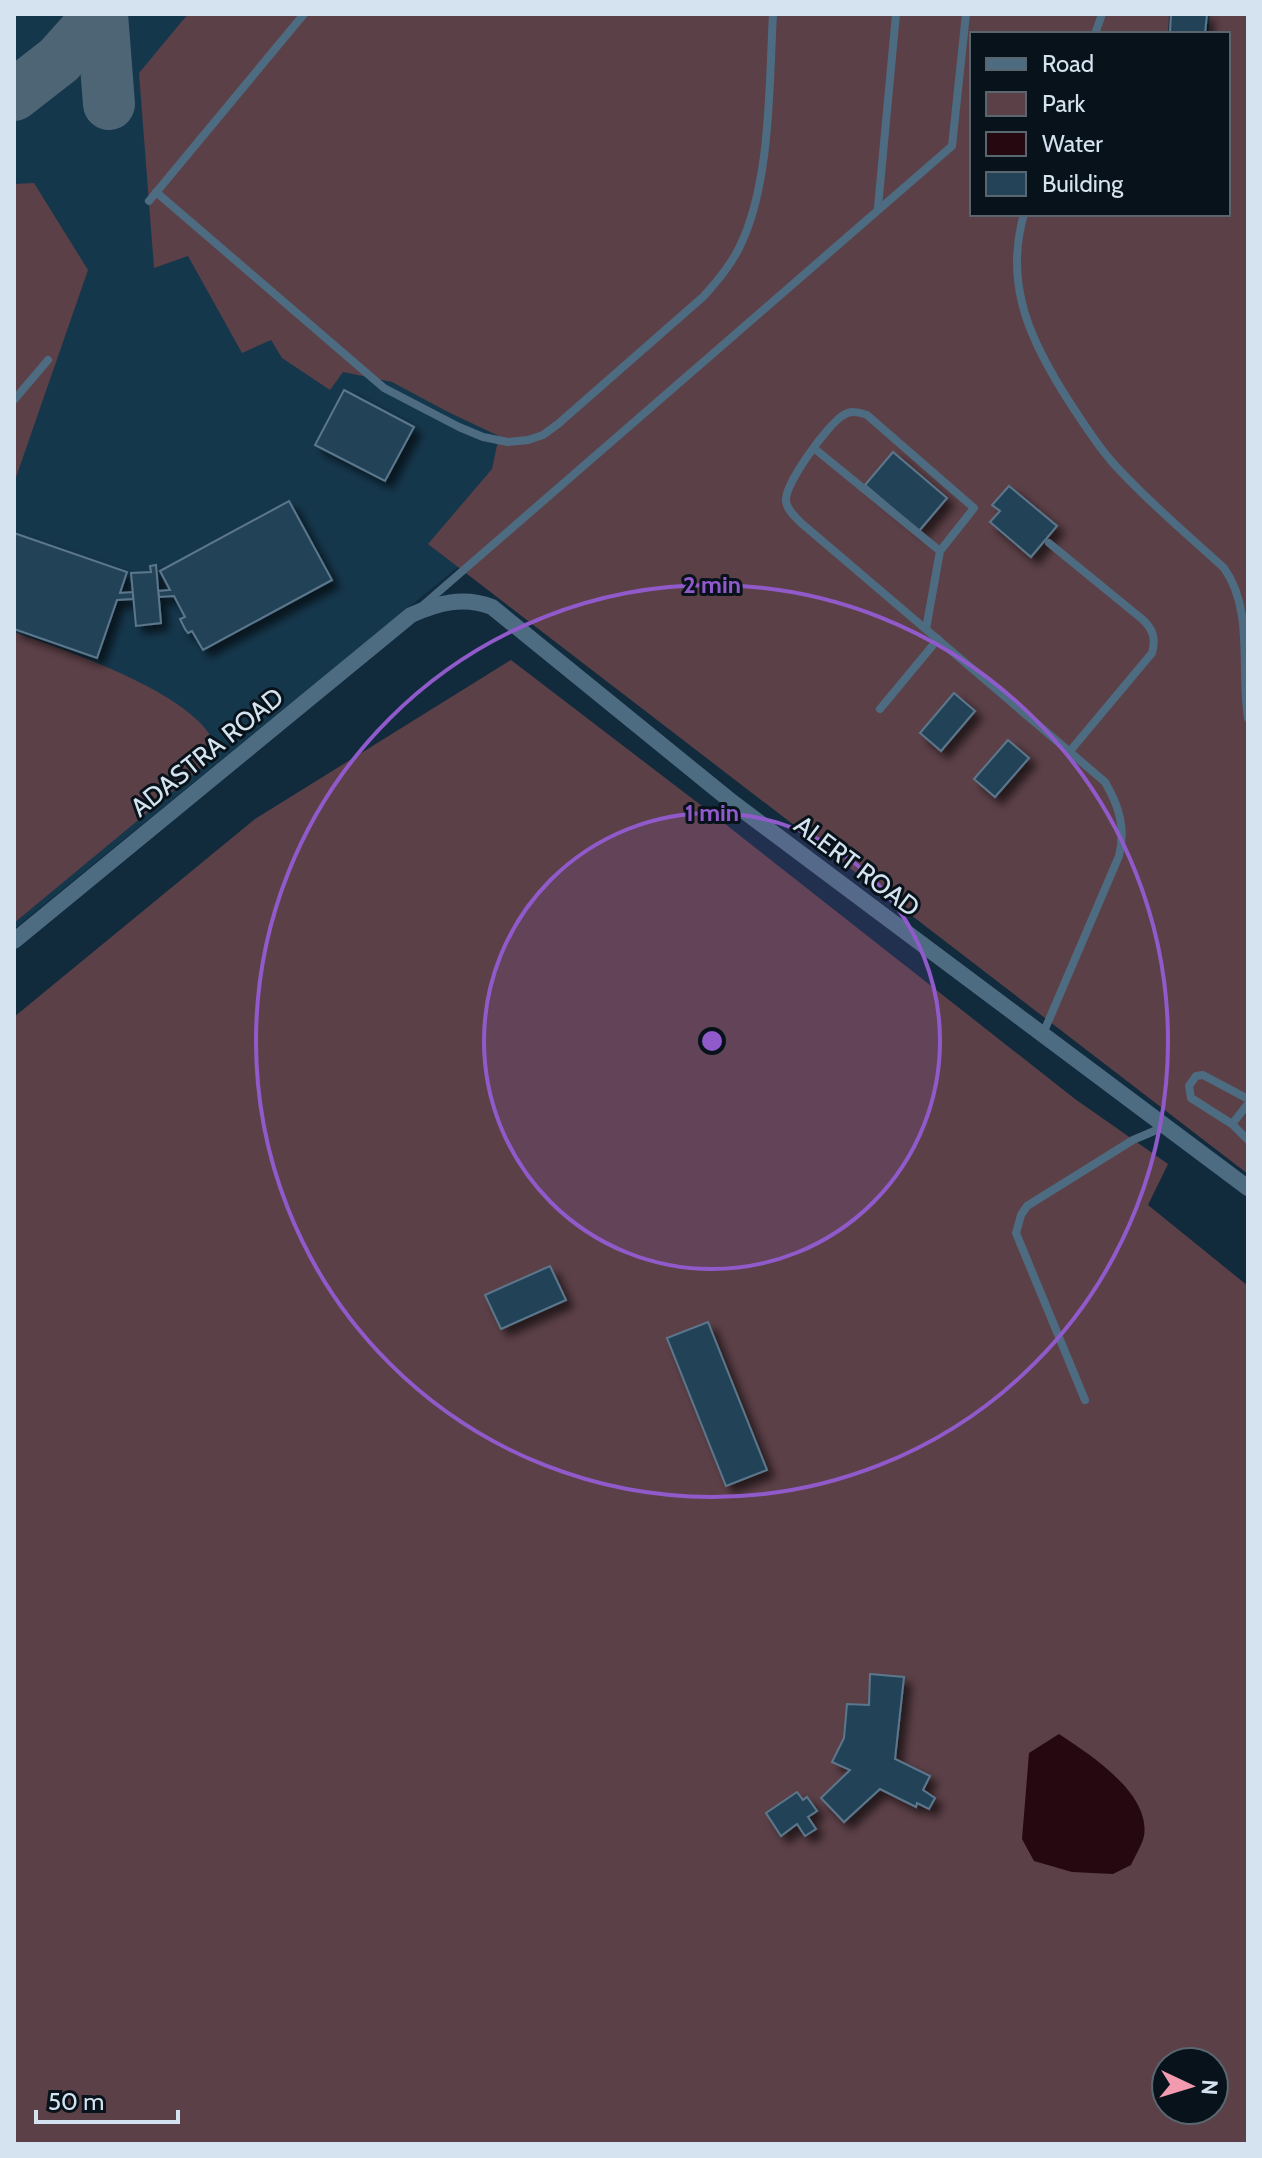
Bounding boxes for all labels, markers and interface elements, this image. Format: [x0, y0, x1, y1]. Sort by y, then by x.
legend [970, 32, 1230, 216]
text: Road [1042, 49, 1094, 78]
text: Park [1042, 89, 1085, 118]
text: Water [1042, 129, 1103, 158]
text: Building [1042, 169, 1124, 198]
text: 2 min [683, 570, 741, 599]
street label: ADASTRA ROAD [124, 681, 290, 823]
text: 1 min [685, 798, 739, 827]
street label: ALERT ROAD [788, 808, 926, 924]
centre of rings [698, 1027, 726, 1055]
north arrow [1150, 2046, 1230, 2126]
scale bar [36, 2074, 178, 2124]
text: N [1195, 2079, 1223, 2096]
text: 50 m [48, 2087, 104, 2116]

